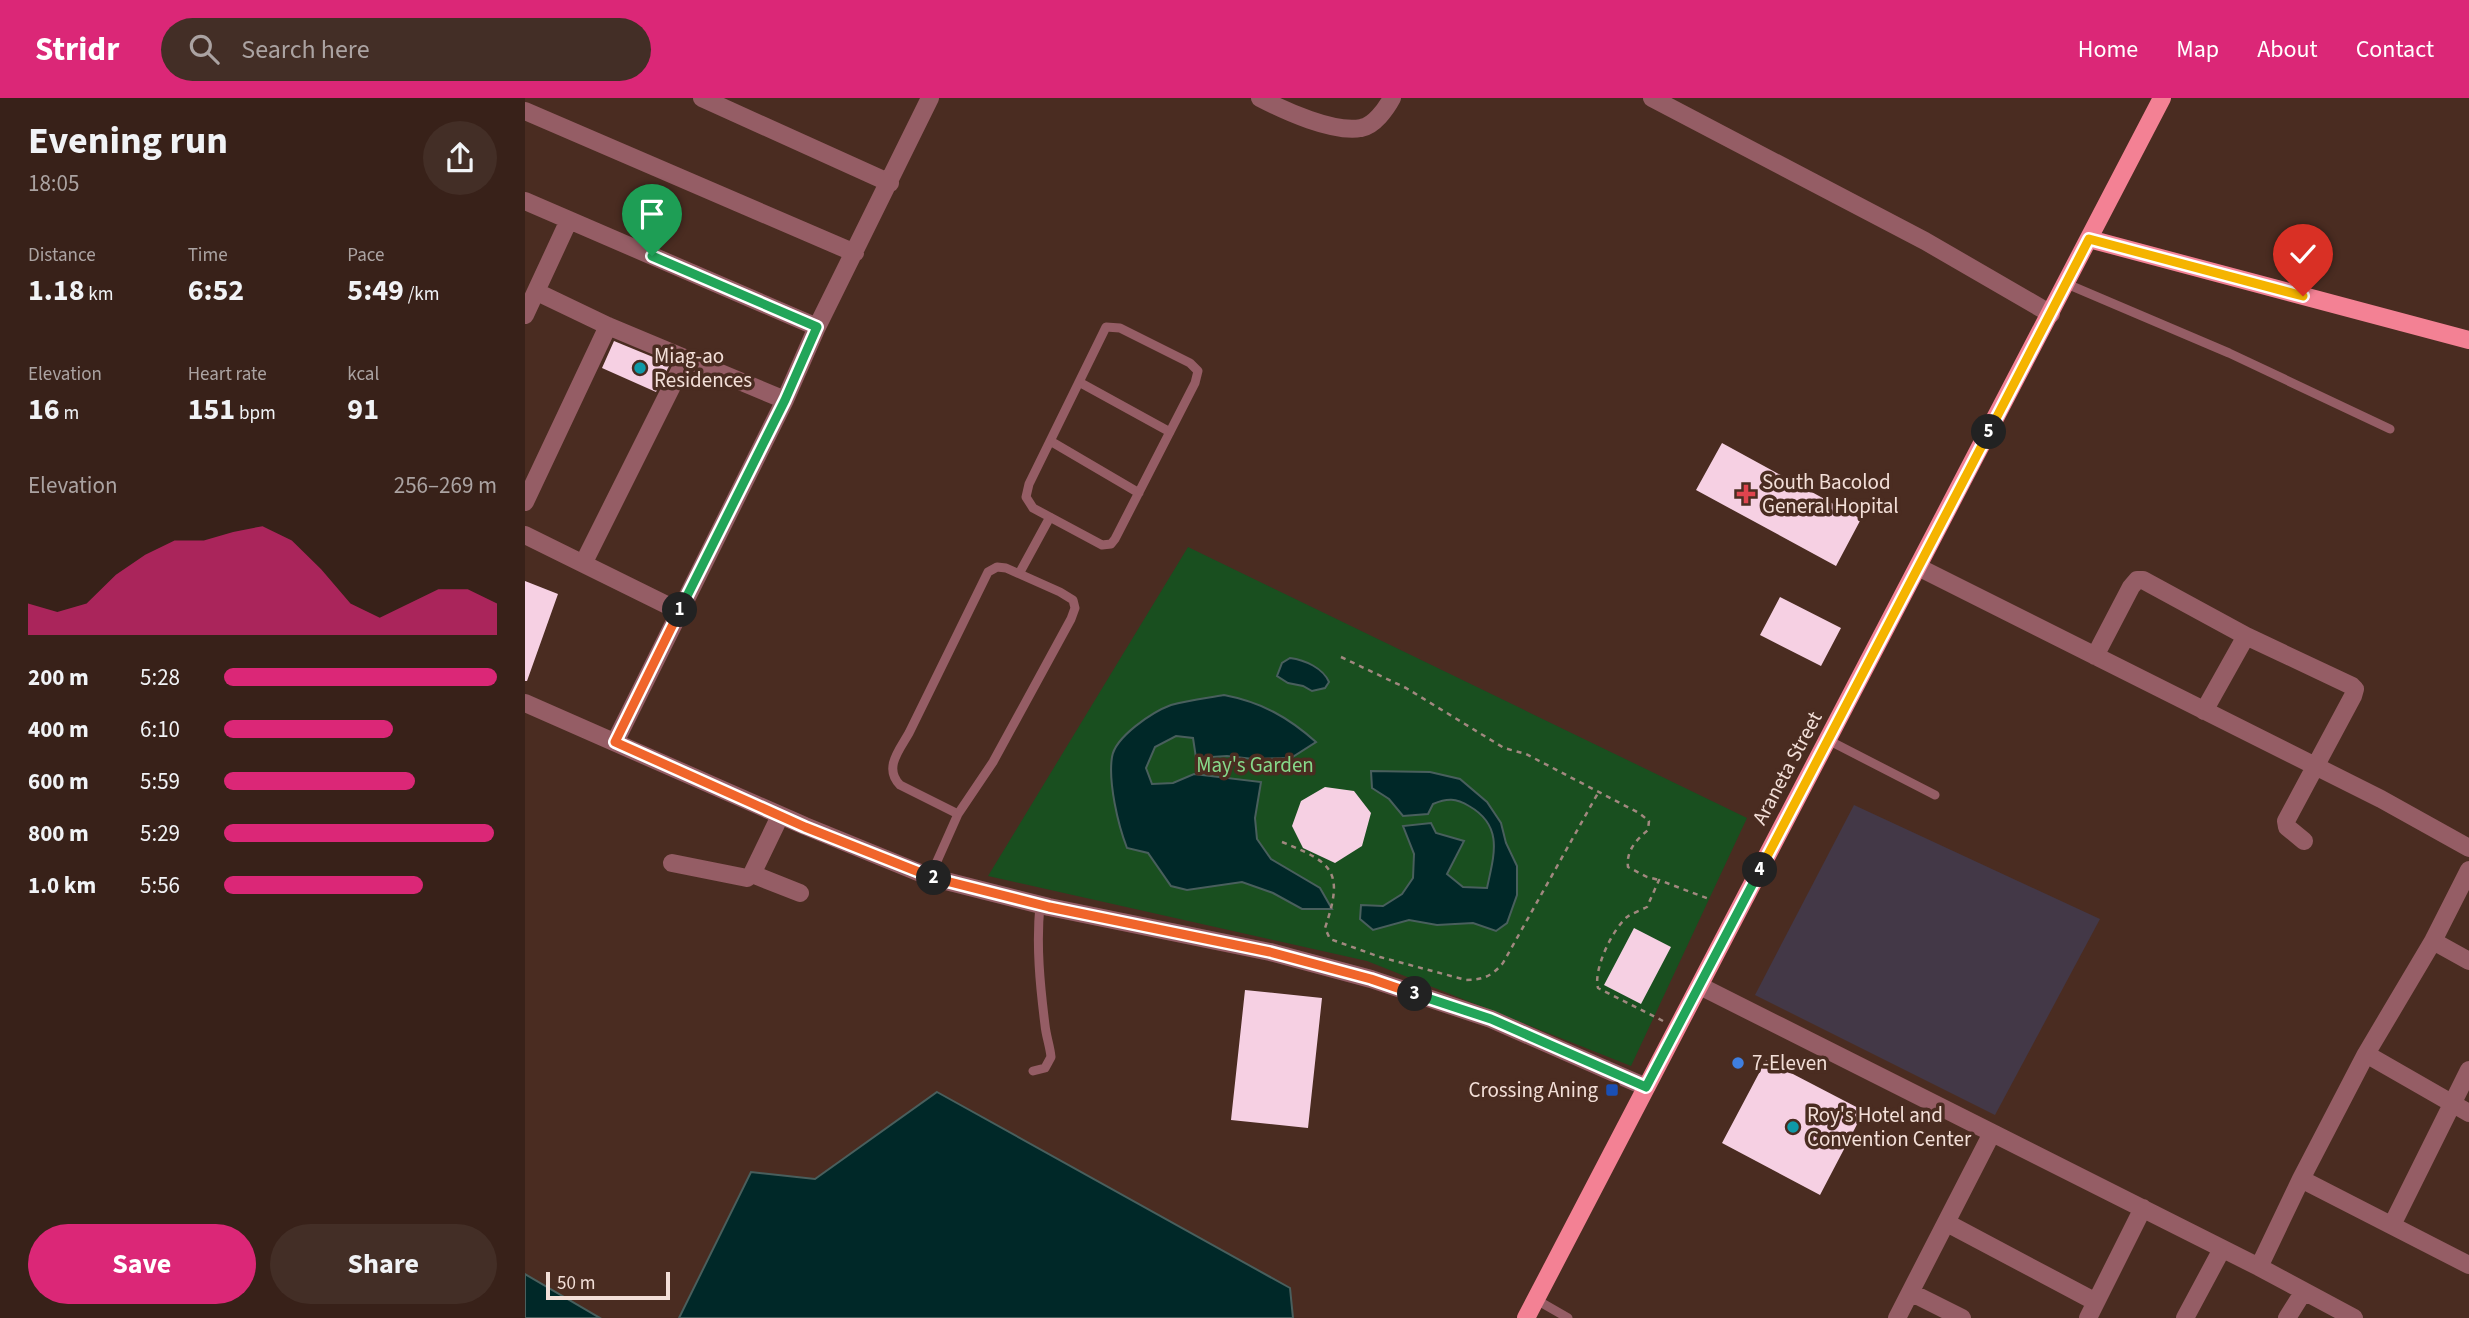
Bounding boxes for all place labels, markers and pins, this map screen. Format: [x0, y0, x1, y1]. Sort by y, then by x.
pin [622, 184, 682, 256]
pin [2273, 224, 2333, 296]
place label: Miag-ao Residences [654, 341, 752, 395]
marker: Miag-ao Residences [632, 360, 648, 376]
pin: 5 [1971, 414, 2007, 450]
place label: South Bacolod General Hopital [1762, 467, 1899, 521]
marker: South Bacolod General Hopital [1736, 484, 1756, 504]
pin: 1 [663, 592, 697, 628]
pin: 4 [1743, 852, 1777, 888]
pin: 2 [917, 860, 951, 896]
pin: 3 [1397, 976, 1433, 1012]
place label: 7-Eleven [1752, 1048, 1828, 1078]
marker: 7-Eleven [1730, 1055, 1746, 1071]
place label: Crossing Aning [1468, 1075, 1598, 1105]
marker: Crossing Aning [1604, 1082, 1620, 1098]
place label: Roy's Hotel and Convention Center [1807, 1100, 1972, 1154]
marker: Roy's Hotel and Convention Center [1785, 1119, 1801, 1135]

